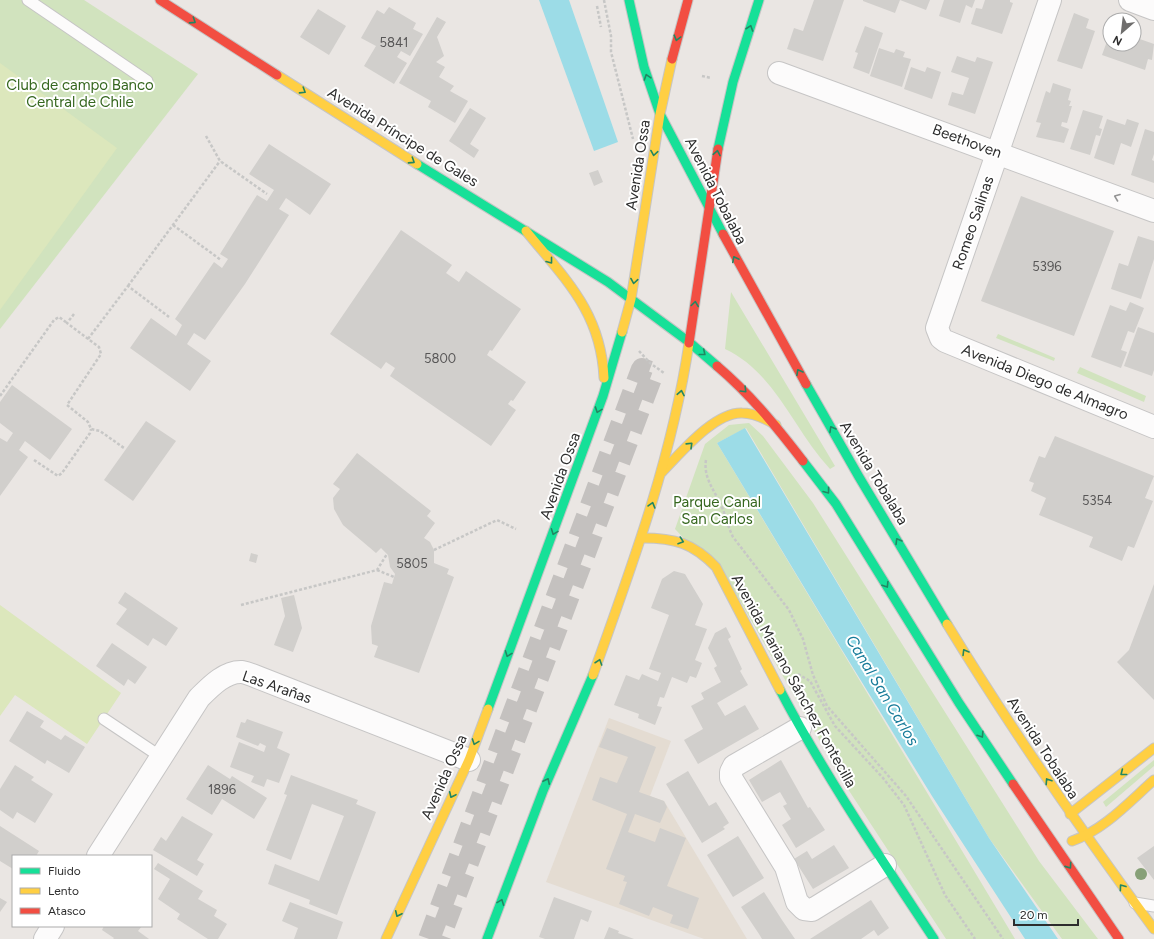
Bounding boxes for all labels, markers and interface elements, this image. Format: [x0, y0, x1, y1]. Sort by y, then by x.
north arrow [1102, 12, 1142, 52]
one-way arrow [189, 16, 196, 24]
one-way arrow [745, 24, 754, 31]
text: N [1111, 33, 1124, 48]
one-way arrow [674, 34, 682, 41]
house number: 5841 [380, 35, 408, 50]
one-way arrow [644, 74, 652, 81]
park label: Club de campo Banco Central de Chile [6, 76, 154, 111]
street label: Avenida Príncipe de Gales [324, 83, 482, 191]
one-way arrow [299, 86, 306, 94]
street label: Avenida Ossa [622, 119, 654, 211]
street label: Beethoven [930, 120, 1004, 162]
street label: Avenida Tobalaba [681, 134, 751, 248]
one-way arrow [650, 150, 659, 156]
one-way arrow [712, 150, 721, 156]
one-way arrow [408, 156, 415, 163]
street label: Romeo Salinas [949, 174, 997, 272]
one-way arrow [1114, 193, 1121, 202]
one-way arrow [733, 255, 740, 263]
one-way arrow [546, 257, 553, 264]
house number: 5396 [1032, 259, 1062, 274]
one-way arrow [630, 278, 639, 284]
one-way arrow [690, 301, 699, 307]
street label: Avenida Diego de Almagro [959, 340, 1131, 424]
one-way arrow [698, 349, 705, 356]
house number: 5800 [424, 351, 456, 366]
one-way arrow [797, 369, 804, 376]
one-way arrow [739, 385, 747, 393]
one-way arrow [677, 390, 685, 396]
one-way arrow [594, 406, 603, 413]
street label: Avenida Tobalaba [836, 418, 912, 528]
one-way arrow [829, 426, 836, 433]
street label: Avenida Ossa [536, 430, 584, 522]
one-way arrow [685, 442, 693, 450]
one-way arrow [822, 486, 829, 493]
park label: Parque Canal San Carlos [673, 493, 761, 528]
house number: 5354 [1082, 493, 1112, 508]
one-way arrow [647, 502, 656, 509]
one-way arrow [551, 529, 559, 536]
one-way arrow [677, 537, 684, 545]
one-way arrow [895, 538, 902, 545]
house number: 5805 [396, 556, 428, 571]
street label: Avenida Mariano Sánchez Fontecilla [728, 571, 860, 791]
one-way arrow [882, 581, 889, 588]
water label: Canal San Carlos [842, 632, 923, 749]
one-way arrow [962, 649, 969, 656]
one-way arrow [505, 651, 513, 658]
one-way arrow [594, 658, 602, 665]
street label: Las Arañas [240, 667, 314, 707]
street label: Avenida Tobalaba [1003, 694, 1083, 802]
one-way arrow [976, 731, 983, 738]
street label: Avenida Ossa [417, 732, 471, 822]
one-way arrow [472, 738, 480, 745]
one-way arrow [1121, 768, 1128, 775]
one-way arrow [542, 778, 550, 785]
one-way arrow [1045, 778, 1053, 785]
house number: 1896 [208, 782, 236, 797]
one-way arrow [449, 791, 457, 799]
legend [12, 855, 152, 927]
one-way arrow [1064, 862, 1071, 869]
text: Fluido [48, 864, 81, 878]
text: Lento [48, 884, 79, 898]
one-way arrow [1120, 884, 1127, 891]
one-way arrow [496, 899, 505, 906]
scale bar [1014, 901, 1078, 927]
text: Atasco [48, 904, 86, 918]
text: 20 m [1020, 908, 1048, 922]
one-way arrow [395, 909, 403, 917]

